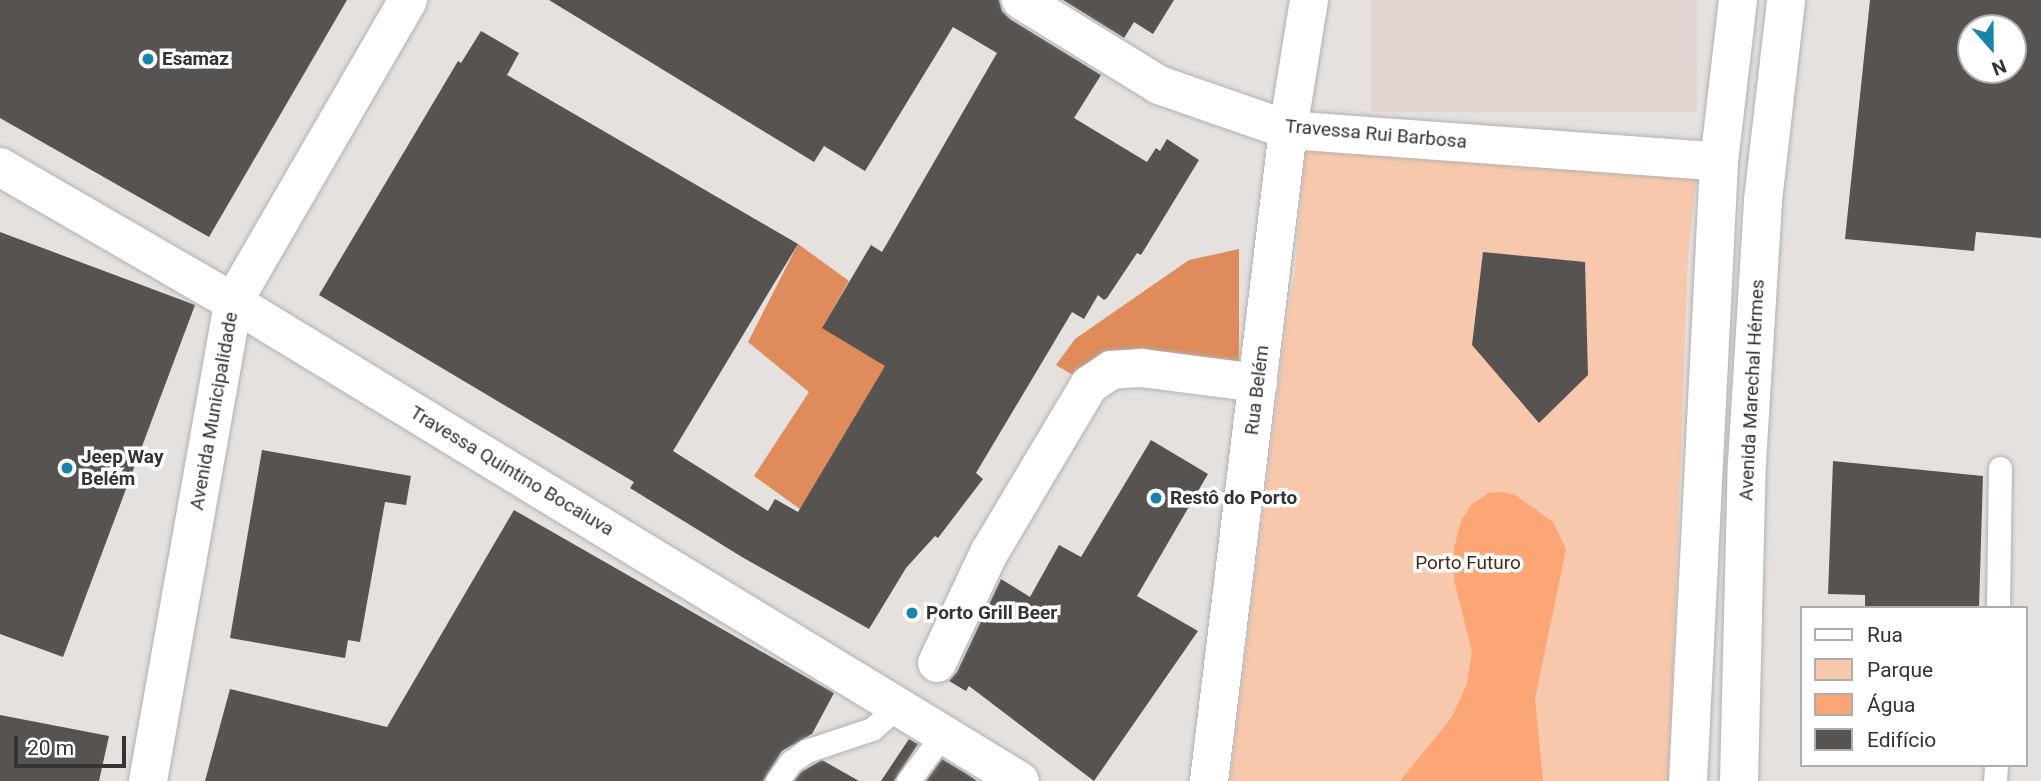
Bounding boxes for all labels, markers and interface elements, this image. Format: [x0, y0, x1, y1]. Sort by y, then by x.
north arrow [1957, 14, 2027, 84]
place label: Esamaz [162, 48, 229, 70]
marker: Esamaz [140, 51, 156, 67]
text: N [1989, 54, 2009, 80]
street label: Travessa Rui Barbosa [1284, 115, 1468, 153]
street label: Avenida Marechal Hérmes [1735, 279, 1769, 501]
street label: Avenida Municipalidade [185, 310, 243, 512]
street label: Rua Belém [1240, 344, 1274, 436]
street label: Travessa Quintino Bocaiuva [406, 401, 618, 541]
place label: Jeep Way Belém [81, 446, 163, 490]
marker: Jeep Way Belém [59, 460, 75, 476]
place label: Restô do Porto [1170, 487, 1297, 509]
marker: Restô do Porto [1148, 490, 1164, 506]
park label: Porto Futuro [1415, 552, 1521, 574]
place label: Porto Grill Beer [926, 602, 1057, 624]
marker: Porto Grill Beer [904, 605, 920, 621]
legend [1800, 606, 2027, 767]
text: Rua [1867, 623, 1903, 647]
text: Parque [1867, 658, 1933, 682]
text: Água [1867, 693, 1916, 717]
scale bar [18, 722, 130, 766]
text: Edifício [1867, 728, 1936, 752]
text: 20 m [27, 736, 74, 760]

